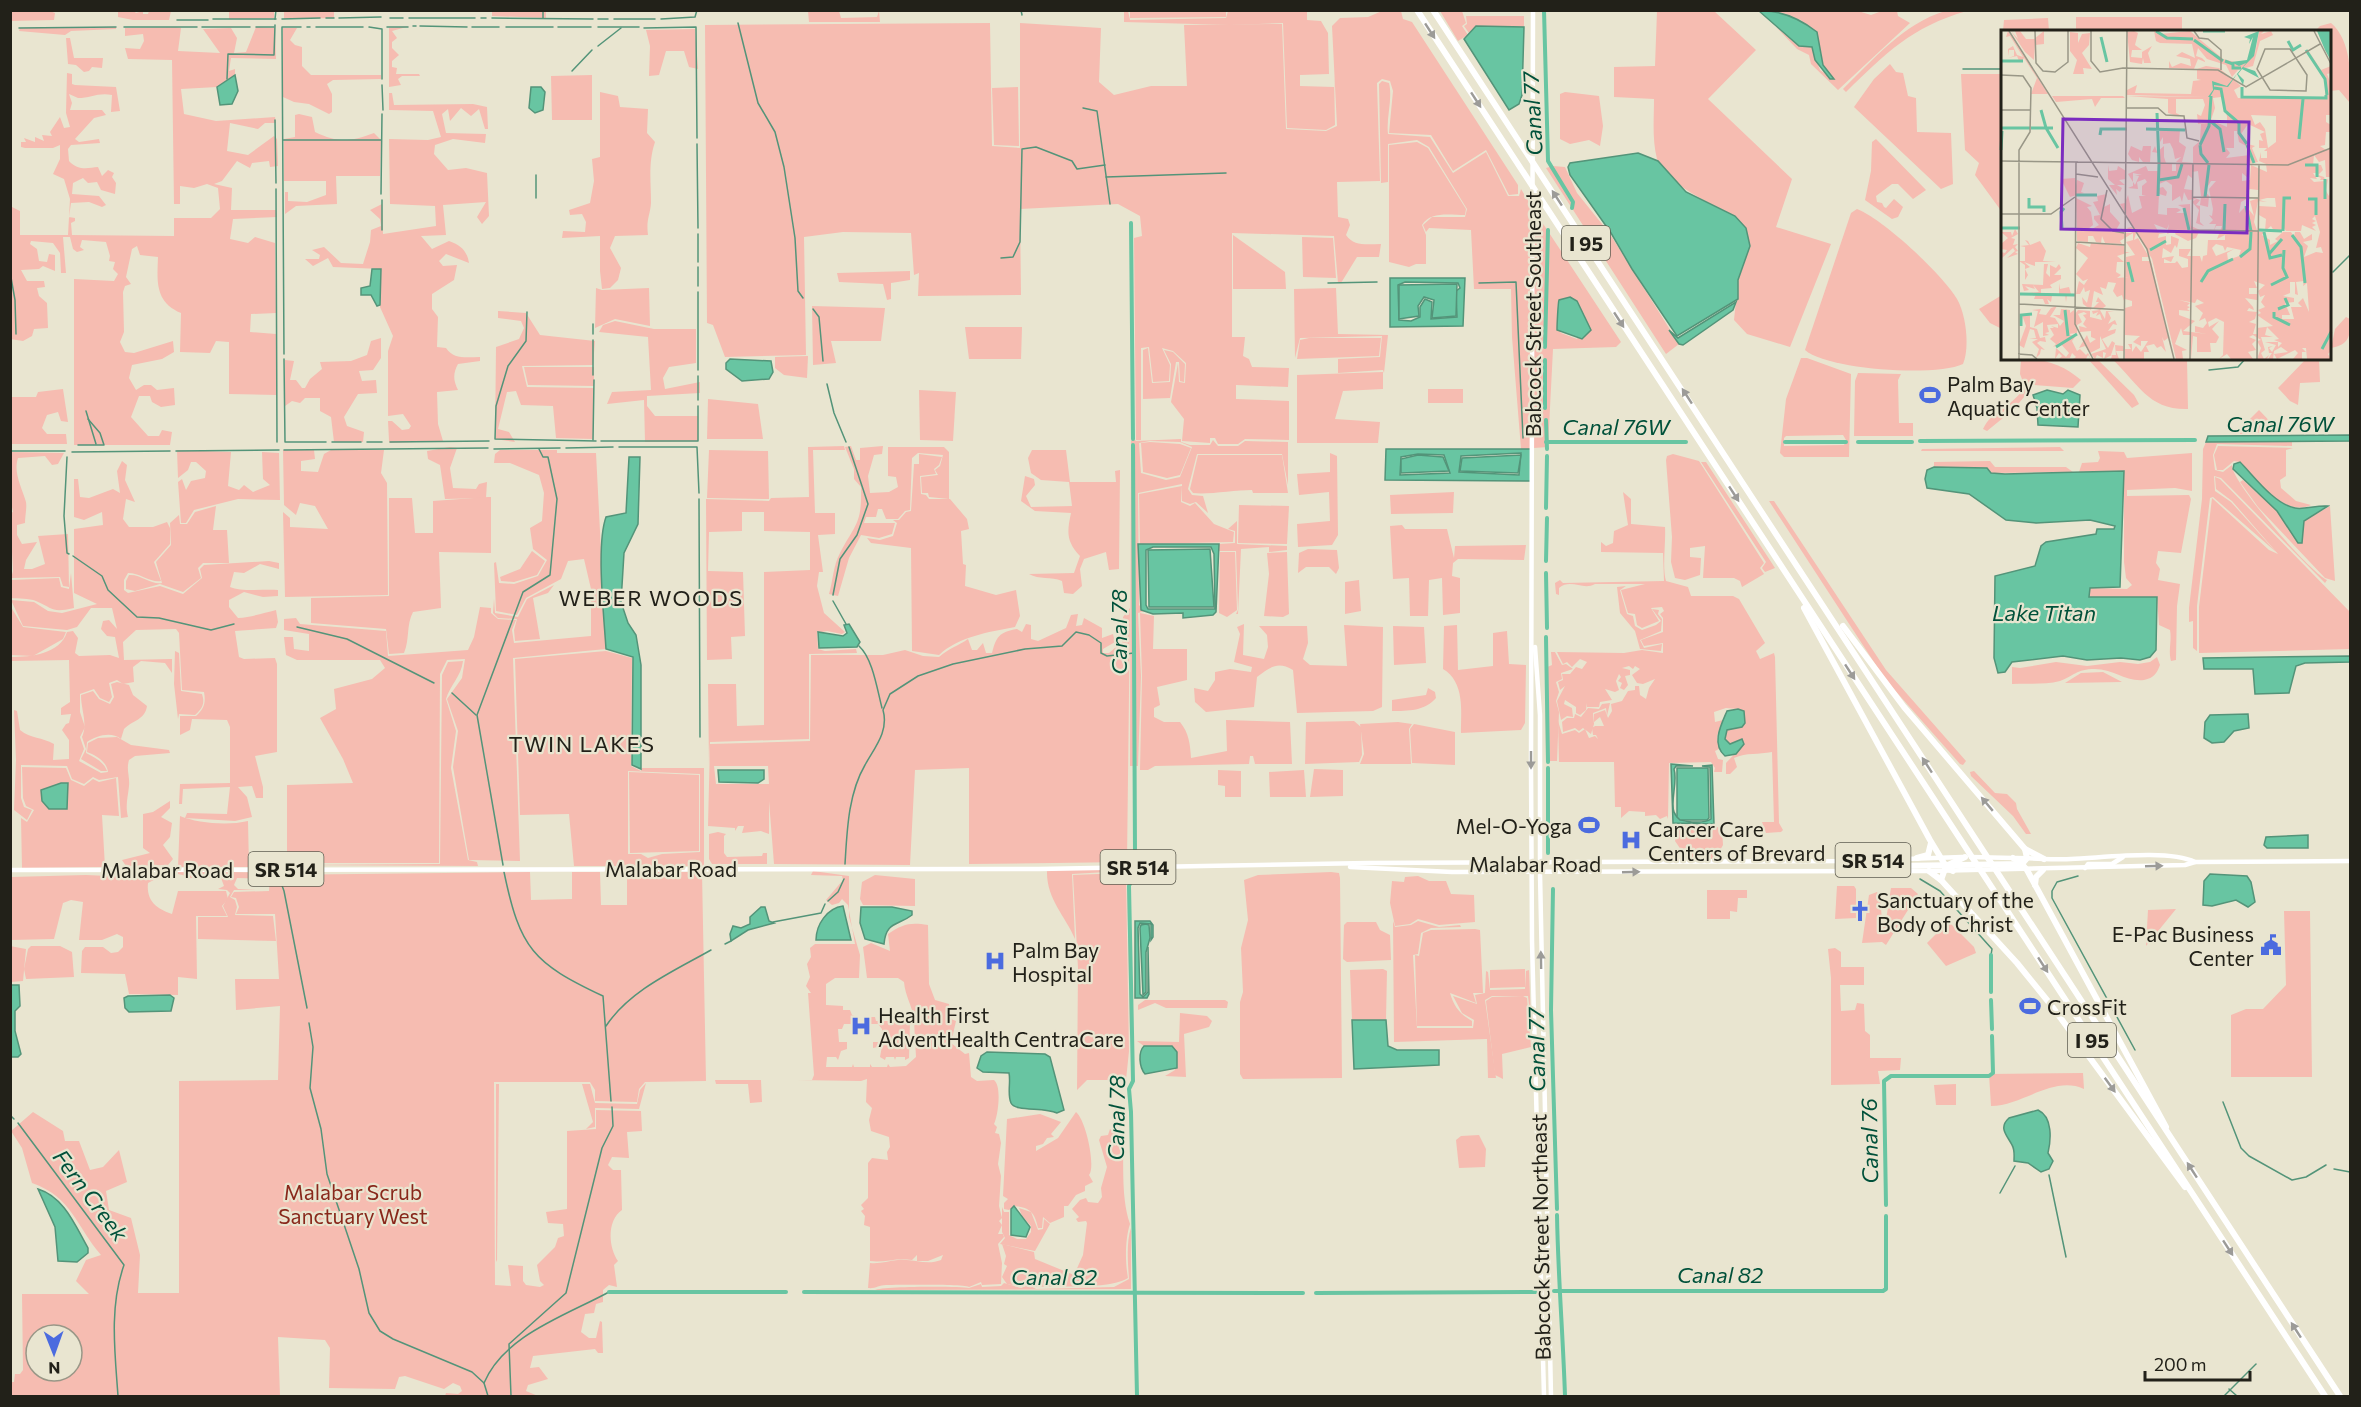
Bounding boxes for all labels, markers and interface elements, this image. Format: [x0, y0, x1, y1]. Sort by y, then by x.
one-way arrow [1425, 23, 1436, 39]
inset map [2001, 30, 2331, 360]
water label: Canal 77 [1516, 70, 1548, 157]
one-way arrow [1470, 92, 1481, 109]
one-way arrow [1551, 190, 1562, 207]
street label: Babcock Street Southeast [1520, 191, 1545, 437]
road number: I 95 [1562, 226, 1610, 260]
one-way arrow [1613, 311, 1625, 327]
place label: Palm Bay Aquatic Center [1947, 371, 2090, 420]
sports icon: Palm Bay Aquatic Center [1918, 383, 1942, 407]
one-way arrow [1681, 389, 1693, 405]
water label: Canal 76W [2226, 410, 2335, 437]
water label: Canal 76W [1562, 413, 1671, 440]
one-way arrow [1728, 486, 1739, 502]
district label: WEBER WOODS [558, 584, 744, 611]
water label: Canal 78 [1105, 589, 1132, 675]
water label: Lake Titan [1992, 599, 2096, 626]
one-way arrow [1845, 663, 1856, 680]
district label: TWIN LAKES [509, 730, 656, 757]
one-way arrow [1526, 751, 1536, 770]
one-way arrow [1922, 756, 1933, 773]
one-way arrow [1981, 796, 1994, 812]
place label: Mel-O-Yoga [1455, 813, 1572, 838]
sports icon: Mel-O-Yoga [1577, 813, 1601, 837]
place label: Cancer Care Centers of Brevard [1648, 816, 1825, 865]
hospital icon: Cancer Care Centers of Brevard [1619, 828, 1643, 852]
road number: SR 514 [1836, 843, 1910, 877]
road number: SR 514 [1100, 850, 1176, 884]
street label: Malabar Road [1469, 851, 1601, 876]
road number: SR 514 [248, 852, 324, 886]
street label: Malabar Road [605, 856, 737, 881]
street label: Malabar Road [101, 857, 233, 882]
one-way arrow [2145, 861, 2164, 871]
one-way arrow [1621, 867, 1640, 877]
place label: Sanctuary of the Body of Christ [1877, 887, 2034, 936]
church icon: Sanctuary of the Body of Christ [1848, 899, 1872, 923]
place label: E-Pac Business Center [2112, 921, 2254, 970]
public building icon: E-Pac Business Center [2259, 933, 2283, 957]
place label: Palm Bay Hospital [1012, 937, 1099, 986]
hospital icon: Palm Bay Hospital [983, 949, 1007, 973]
one-way arrow [1537, 950, 1546, 969]
one-way arrow [2037, 957, 2048, 973]
sports icon: CrossFit [2018, 994, 2042, 1018]
place label: CrossFit [2047, 994, 2127, 1019]
place label: Health First AdventHealth CentraCare [878, 1002, 1124, 1051]
water label: Canal 77 [1522, 1007, 1550, 1092]
hospital icon: Health First AdventHealth CentraCare [849, 1014, 873, 1038]
road number: I 95 [2068, 1023, 2116, 1057]
water label: Canal 78 [1102, 1074, 1130, 1161]
one-way arrow [2103, 1078, 2115, 1093]
water label: Canal 76 [1855, 1097, 1883, 1184]
street label: Babcock Street Northeast [1525, 1113, 1555, 1361]
water label: Fern Creek [48, 1144, 135, 1247]
one-way arrow [2187, 1162, 2198, 1178]
park label: Malabar Scrub Sanctuary West [278, 1179, 428, 1228]
one-way arrow [2222, 1240, 2234, 1256]
water label: Canal 82 [1677, 1261, 1764, 1288]
water label: Canal 82 [1011, 1263, 1098, 1290]
one-way arrow [2291, 1322, 2302, 1338]
north arrow [24, 1323, 84, 1383]
scale bar [2145, 1344, 2250, 1382]
text: 200 m [2154, 1353, 2207, 1375]
text: N [48, 1359, 60, 1378]

